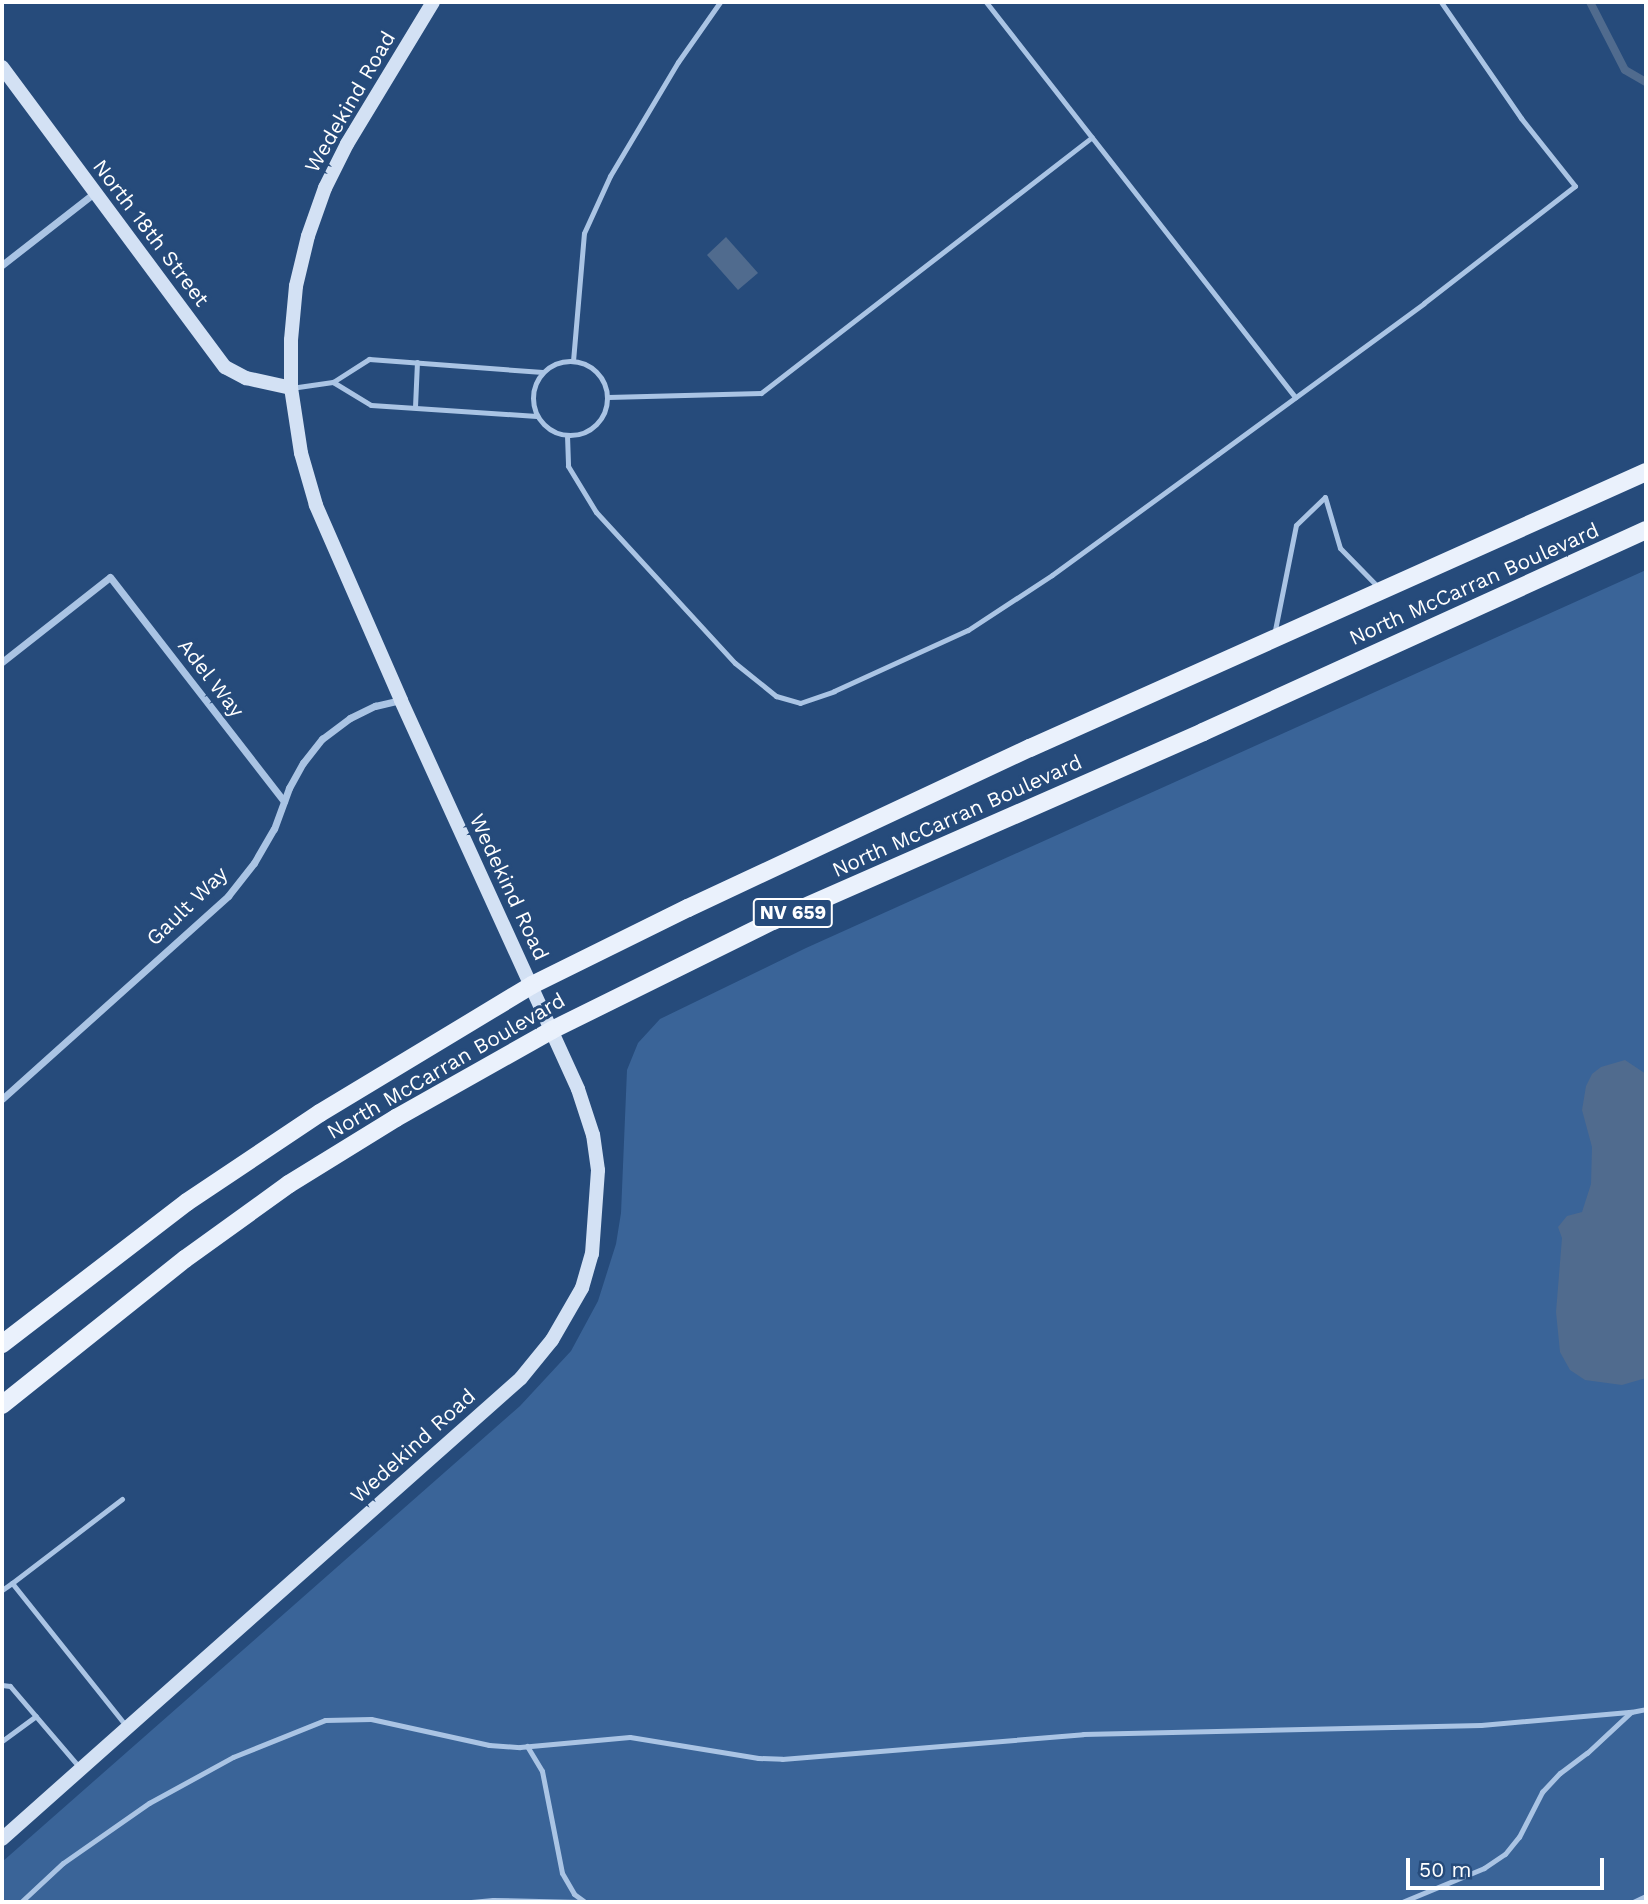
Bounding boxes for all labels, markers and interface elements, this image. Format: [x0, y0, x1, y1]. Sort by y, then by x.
street label: Wedekind Road [299, 27, 401, 177]
street label: North 18th Street [87, 154, 215, 312]
street label: North McCarran Boulevard [1345, 517, 1603, 651]
street label: Adel Way [172, 633, 250, 723]
street label: North McCarran Boulevard [828, 749, 1086, 883]
street label: Wedekind Road [464, 810, 554, 964]
street label: Gault Way [141, 861, 233, 951]
road number: NV 659 [751, 897, 835, 928]
street label: North McCarran Boulevard [322, 987, 570, 1145]
street label: Wedekind Road [346, 1383, 480, 1509]
scale bar [1410, 1844, 1608, 1888]
text: 50 m [1419, 1857, 1471, 1882]

